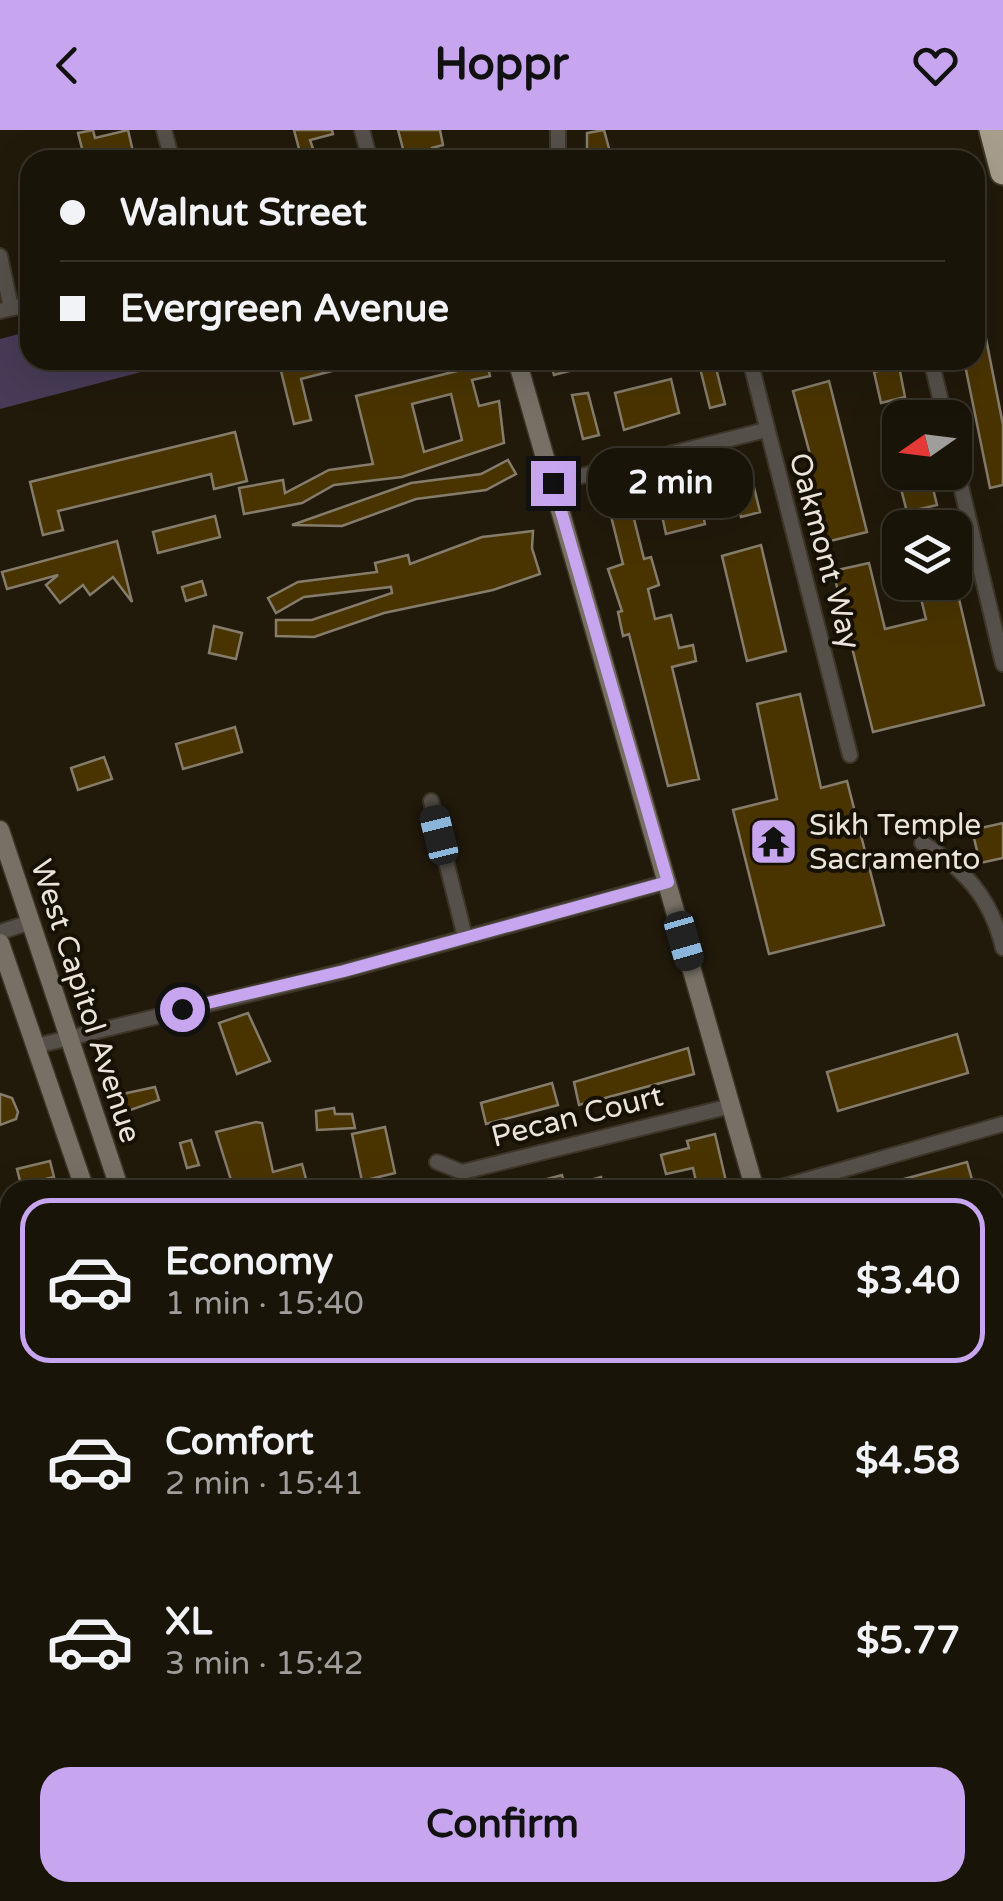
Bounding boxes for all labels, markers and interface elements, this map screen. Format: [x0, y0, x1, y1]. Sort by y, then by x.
icon: back [40, 38, 95, 93]
text: Hoppr [434, 38, 569, 92]
icon: heart [908, 38, 963, 93]
text: Walnut Street [120, 190, 367, 236]
text: Evergreen Avenue [120, 286, 449, 332]
north arrow [882, 400, 972, 490]
map controls [882, 400, 972, 600]
callout: 2 min [588, 448, 753, 518]
street label: Oakmont Way [780, 449, 869, 654]
route end [531, 461, 576, 506]
text: 2 min [628, 464, 713, 502]
button: layers [882, 510, 972, 600]
car [417, 802, 461, 868]
place label: Sikh Temple Sacramento [809, 807, 981, 878]
temple icon: Sikh Temple Sacramento [748, 816, 800, 868]
street label: West Capitol Avenue [22, 855, 149, 1148]
car [661, 908, 707, 974]
route start [160, 987, 205, 1032]
street label: Pecan Court [488, 1077, 667, 1156]
icon: car [45, 1236, 135, 1326]
text: Economy [165, 1239, 333, 1285]
text: $3.40 [856, 1258, 960, 1304]
text: 1 min · 15:40 [165, 1285, 364, 1323]
icon: car [45, 1416, 135, 1506]
text: Comfort [165, 1419, 314, 1465]
text: $4.58 [855, 1438, 960, 1484]
text: 2 min · 15:41 [165, 1465, 364, 1503]
icon: car [45, 1596, 135, 1686]
text: XL [165, 1599, 212, 1645]
text: $5.77 [856, 1618, 960, 1664]
text: 3 min · 15:42 [165, 1645, 364, 1683]
button: Confirm [40, 1767, 965, 1882]

